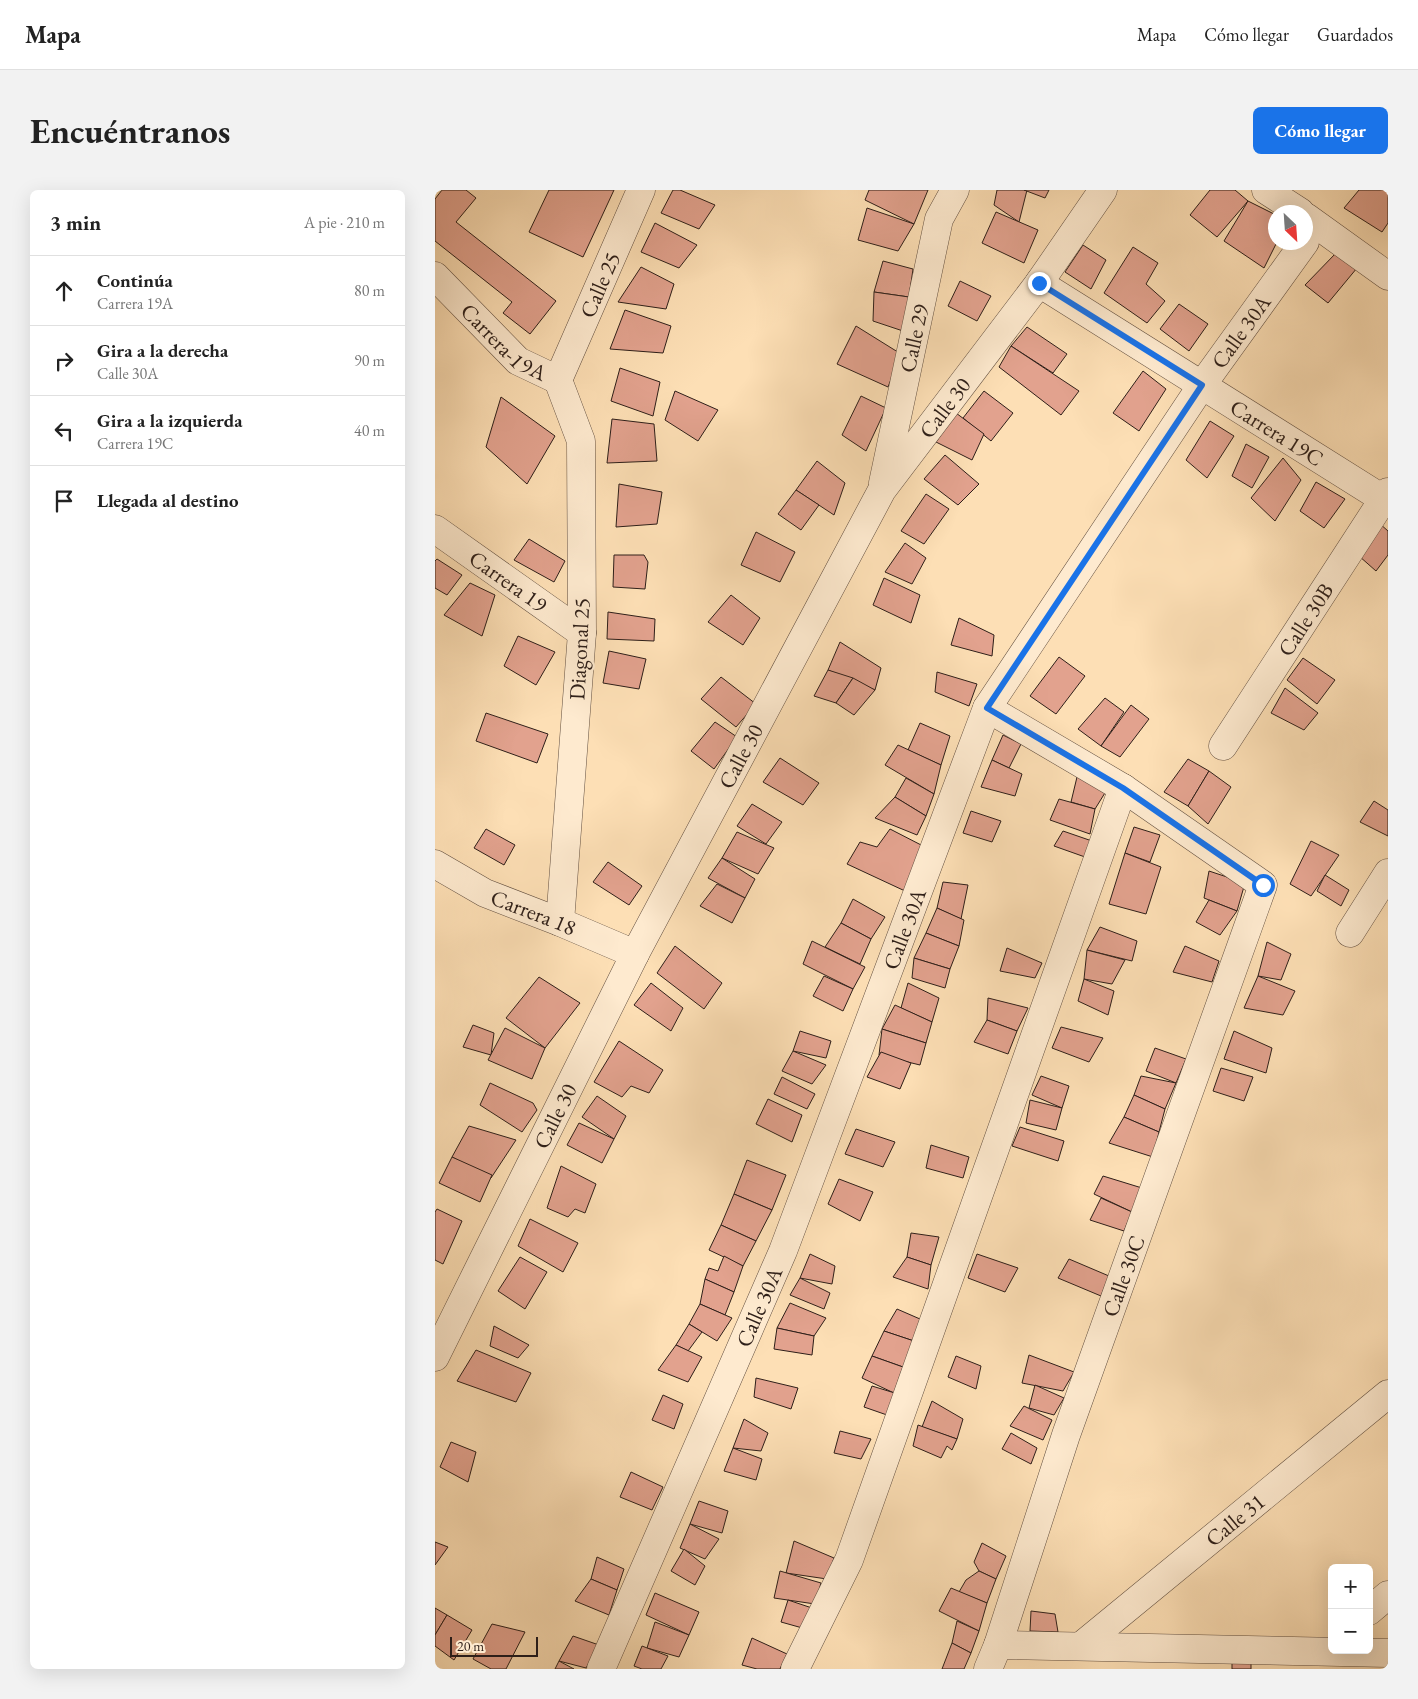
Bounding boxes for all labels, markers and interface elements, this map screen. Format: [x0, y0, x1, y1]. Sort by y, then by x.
text: Mapa [25, 19, 81, 50]
text: Mapa [1137, 23, 1176, 46]
text: Cómo llegar [1204, 23, 1289, 46]
text: Guardados [1317, 23, 1393, 46]
button: Cómo llegar [1253, 107, 1388, 154]
text: Encuéntranos [30, 108, 230, 153]
north arrow [1268, 205, 1313, 250]
text: 3 min [50, 209, 101, 236]
text: A pie · 210 m [304, 212, 385, 233]
street label: Calle 25 [573, 247, 627, 322]
text: Continúa [97, 268, 173, 293]
route end [1028, 272, 1051, 295]
icon: ahead [50, 277, 78, 305]
text: 80 m [354, 280, 385, 301]
street label: Calle 30A [1205, 288, 1278, 374]
text: Carrera 19A [97, 293, 173, 314]
street label: Carrera-19A [454, 297, 552, 388]
street label: Calle 29 [893, 301, 936, 375]
text: Gira a la derecha [97, 338, 228, 363]
icon: right [50, 347, 78, 375]
text: 90 m [354, 350, 385, 371]
text: Calle 30A [97, 363, 158, 384]
street label: Calle 30 [912, 371, 978, 444]
street label: Carrera 19C [1225, 393, 1329, 473]
text: Gira a la izquierda [97, 408, 243, 433]
icon: left [50, 417, 78, 445]
text: 40 m [354, 420, 385, 441]
text: Carrera 19C [97, 433, 173, 454]
icon: arrive [50, 487, 78, 515]
text: Llegada al destino [97, 488, 239, 513]
street label: Carrera 19 [463, 544, 553, 619]
street label: Calle 30B [1271, 577, 1340, 662]
street label: Diagonal 25 [562, 597, 597, 701]
street label: Calle 30 [712, 719, 770, 794]
route start [1252, 874, 1275, 897]
street label: Carrera 18 [487, 883, 581, 942]
street label: Calle 30A [876, 884, 933, 974]
street label: Calle 30 [527, 1078, 584, 1154]
street label: Calle 30C [1095, 1231, 1152, 1321]
street label: Calle 30A [729, 1262, 790, 1351]
street label: Calle 31 [1199, 1487, 1271, 1553]
map controls [1328, 1564, 1373, 1654]
button: + [1328, 1564, 1373, 1609]
button: − [1328, 1609, 1373, 1654]
scale bar [450, 1634, 537, 1657]
text: 20 m [457, 1637, 484, 1655]

